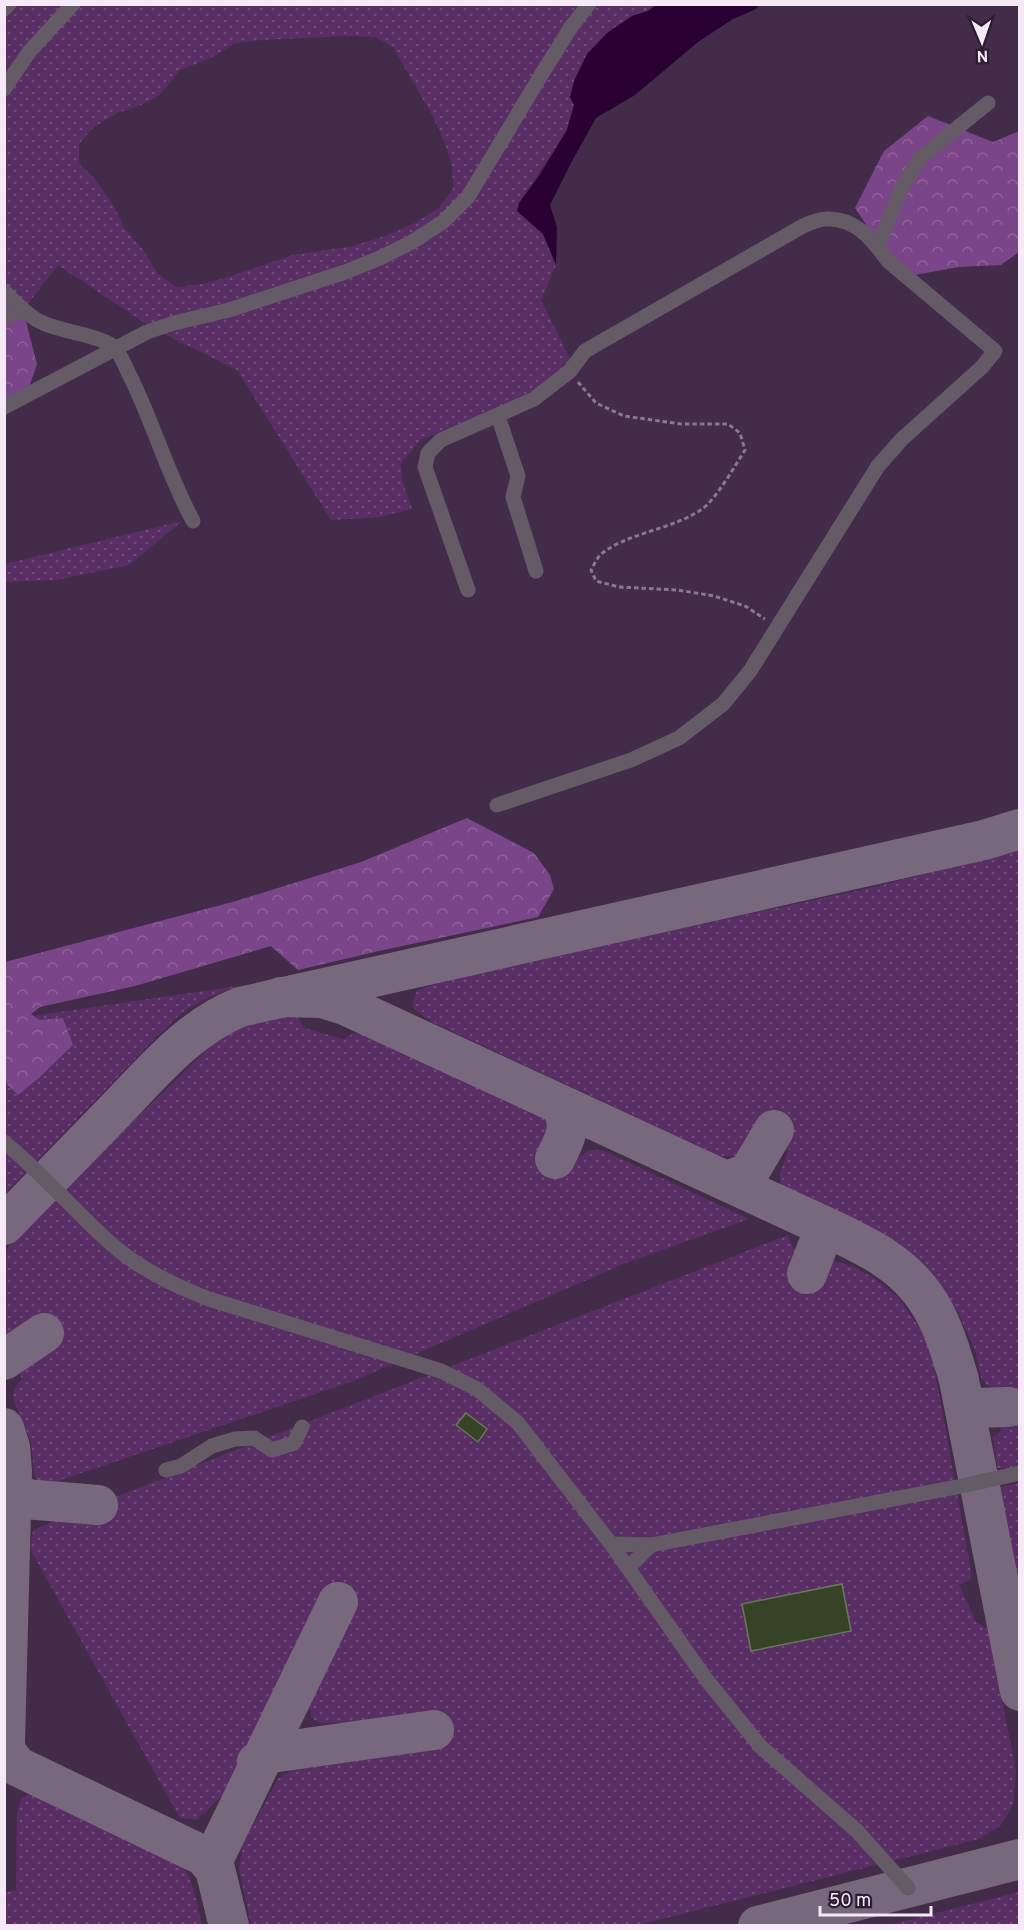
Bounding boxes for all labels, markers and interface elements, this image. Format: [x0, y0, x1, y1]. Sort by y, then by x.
north arrow [952, 12, 1012, 72]
text: N [976, 45, 989, 65]
scale bar [820, 1879, 931, 1917]
text: 50 m [829, 1890, 871, 1913]

